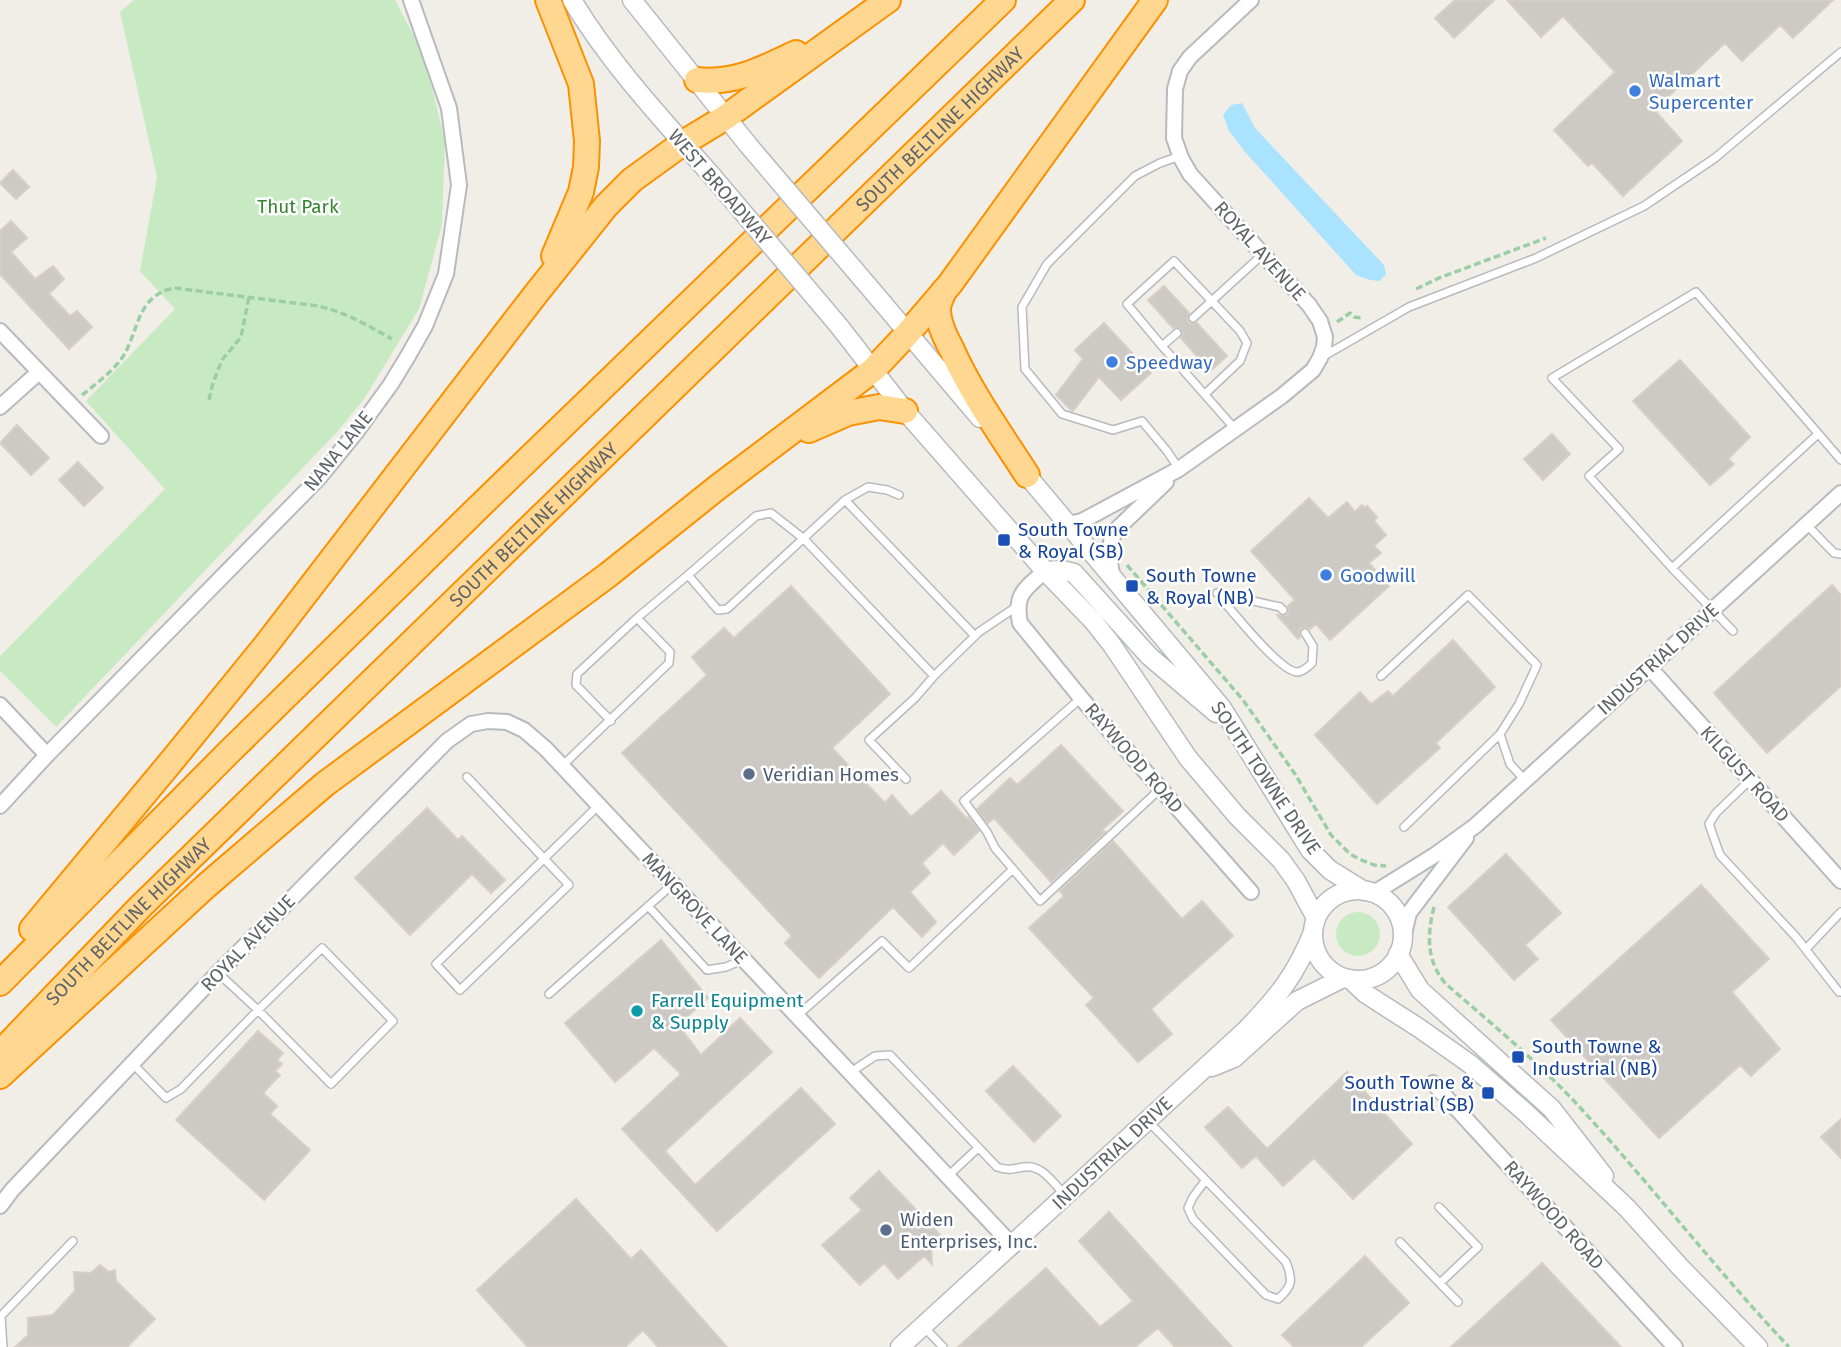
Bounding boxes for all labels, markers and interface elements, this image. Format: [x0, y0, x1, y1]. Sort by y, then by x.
street label: SOUTH BELTLINE HIGHWAY [851, 41, 1029, 216]
place label: Walmart Supercenter [1649, 69, 1754, 114]
marker: Walmart Supercenter [1627, 83, 1643, 99]
street label: WEST BROADWAY [664, 125, 777, 250]
park label: Thut Park [257, 195, 339, 218]
street label: ROYAL AVENUE [1209, 197, 1311, 305]
place label: Speedway [1126, 351, 1213, 374]
marker: Speedway [1104, 354, 1120, 370]
street label: NANA LANE [299, 406, 377, 496]
street label: SOUTH BELTLINE HIGHWAY [444, 437, 623, 611]
place label: South Towne & Royal (SB) [1018, 518, 1129, 563]
marker: South Towne & Royal (SB) [996, 532, 1012, 548]
place label: South Towne & Royal (NB) [1146, 564, 1257, 609]
place label: Goodwill [1340, 564, 1416, 587]
marker: Goodwill [1318, 567, 1334, 583]
marker: South Towne & Royal (NB) [1124, 578, 1140, 594]
street label: INDUSTRIAL DRIVE [1592, 598, 1724, 720]
street label: SOUTH TOWNE DRIVE [1206, 697, 1326, 859]
street label: RAYWOOD ROAD [1080, 698, 1188, 818]
street label: KILGUST ROAD [1696, 721, 1794, 827]
place label: Veridian Homes [763, 763, 899, 786]
marker: Veridian Homes [741, 766, 757, 782]
street label: SOUTH BELTLINE HIGHWAY [41, 832, 216, 1010]
street label: MANGROVE LANE [637, 847, 753, 969]
street label: ROYAL AVENUE [196, 890, 300, 996]
place label: Farrell Equipment & Supply [651, 989, 804, 1034]
marker: Farrell Equipment & Supply [629, 1003, 645, 1019]
place label: South Towne & Industrial (NB) [1532, 1035, 1662, 1080]
marker: South Towne & Industrial (NB) [1510, 1049, 1526, 1065]
place label: South Towne & Industrial (SB) [1345, 1071, 1474, 1116]
marker: South Towne & Industrial (SB) [1480, 1085, 1496, 1101]
street label: INDUSTRIAL DRIVE [1047, 1092, 1177, 1214]
street label: RAYWOOD ROAD [1499, 1156, 1609, 1274]
place label: Widen Enterprises, Inc. [900, 1208, 1038, 1253]
marker: Widen Enterprises, Inc. [878, 1222, 894, 1238]

